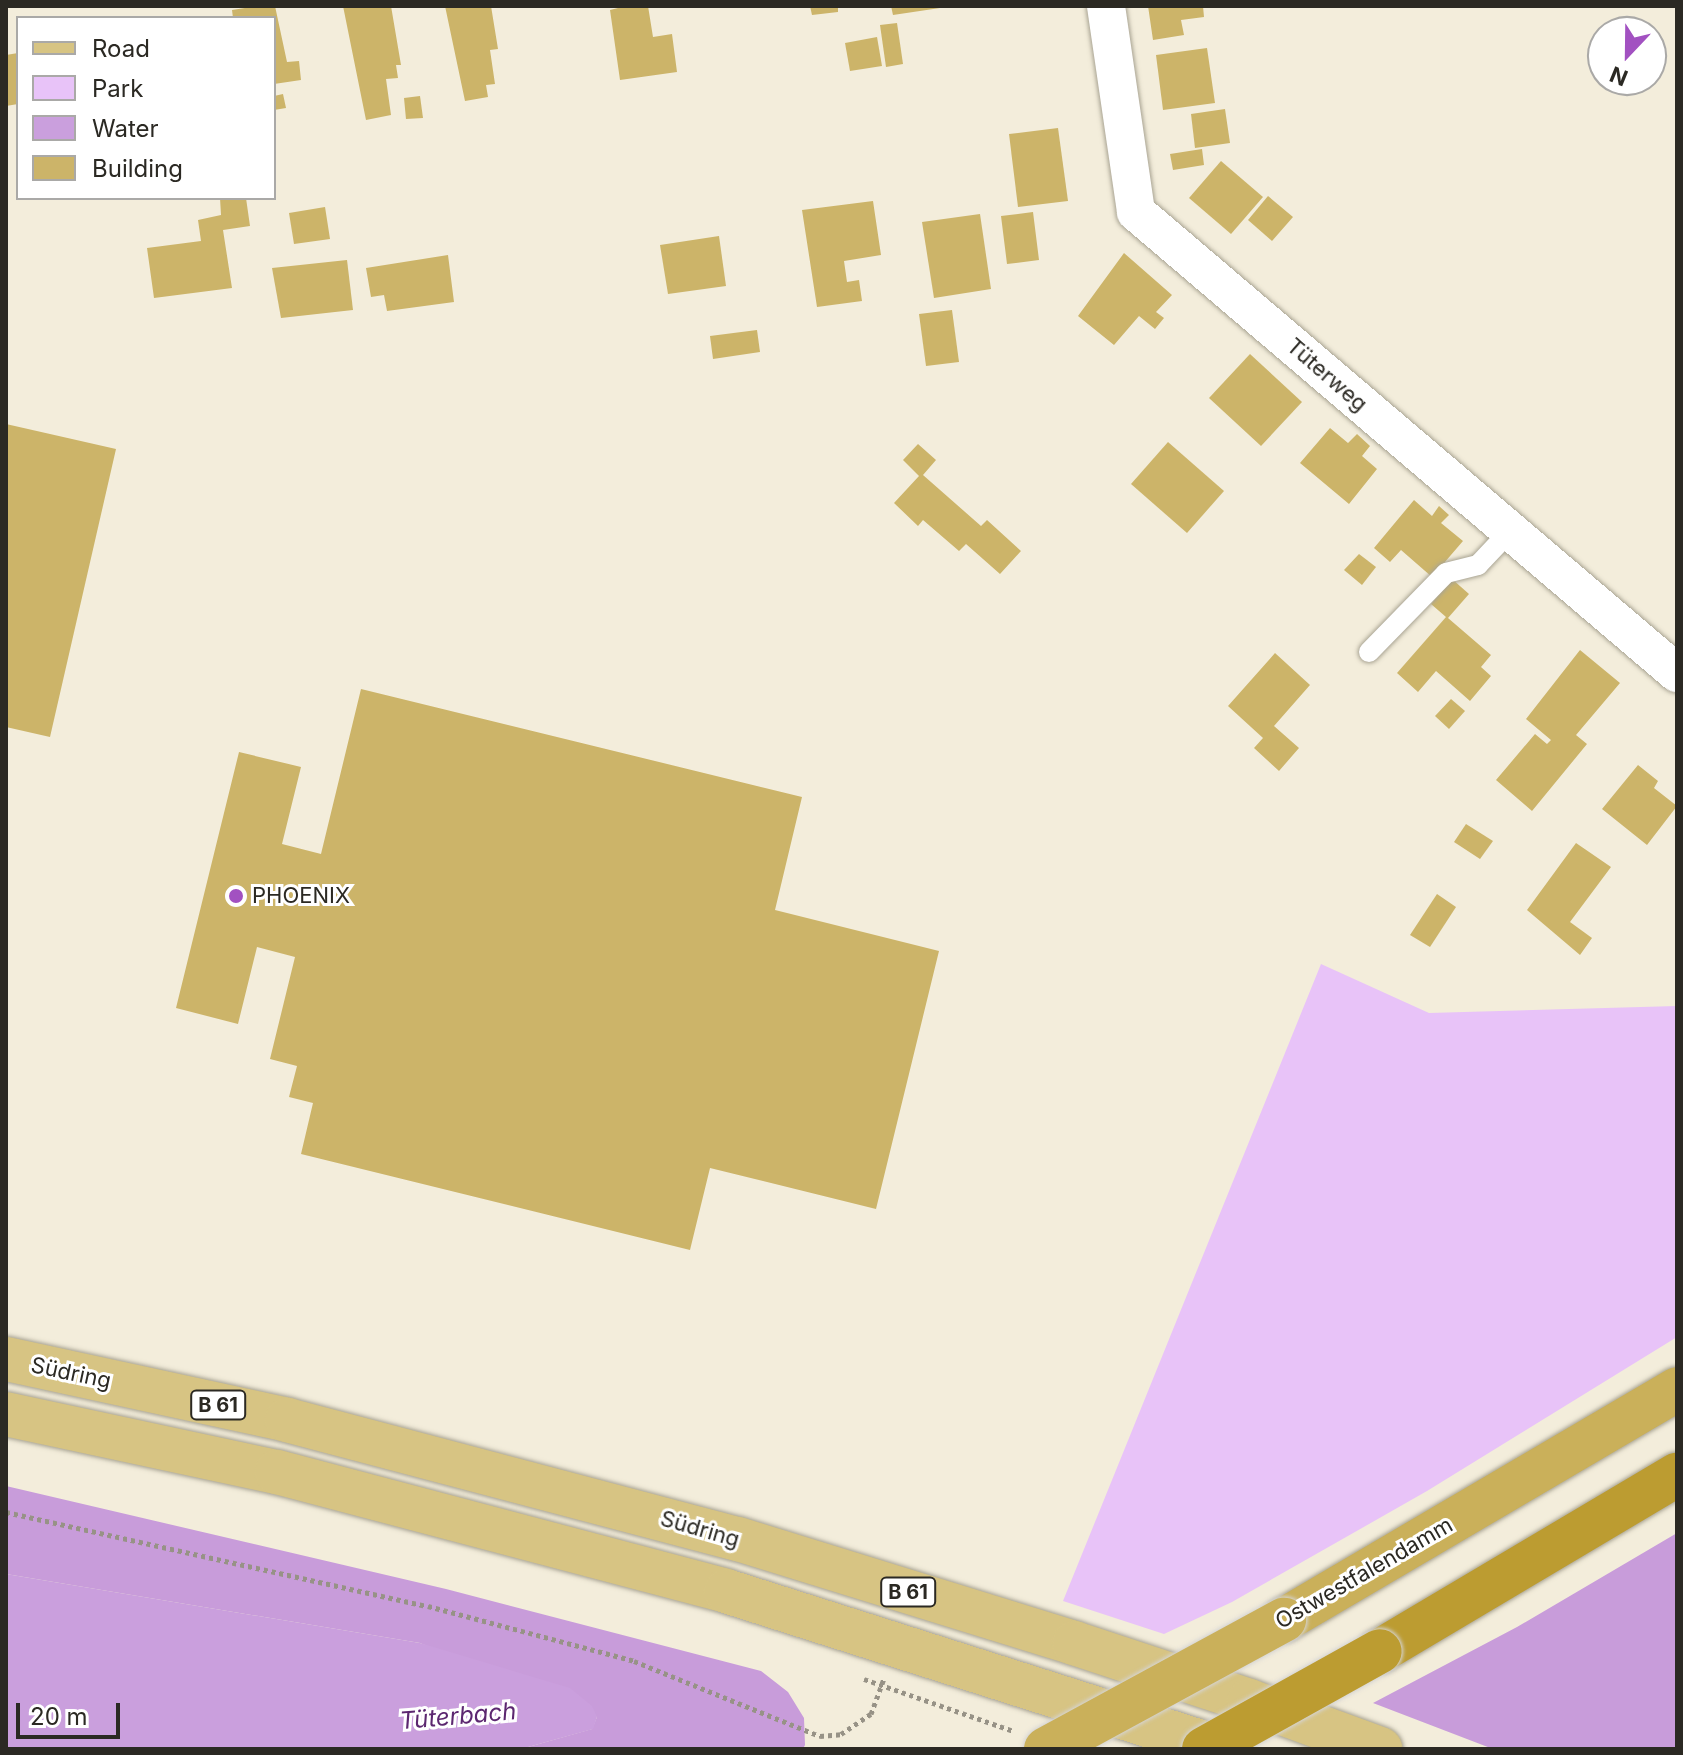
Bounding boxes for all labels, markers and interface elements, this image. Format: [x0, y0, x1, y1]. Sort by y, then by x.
legend [16, 16, 276, 200]
north arrow [1587, 16, 1667, 96]
text: Road [92, 34, 150, 63]
text: N [1606, 61, 1631, 92]
text: Park [92, 74, 143, 103]
text: Water [92, 114, 159, 143]
text: Building [92, 154, 183, 183]
street label: Tüterweg [1281, 333, 1373, 417]
place label: PHOENIX [252, 883, 350, 909]
marker: PHOENIX [227, 887, 245, 905]
street label: Südring [29, 1352, 113, 1394]
road number: B 61 [190, 1389, 246, 1421]
street label: Südring [657, 1505, 743, 1553]
street label: Ostwestfalendamm [1271, 1511, 1457, 1635]
road number: B 61 [880, 1576, 936, 1608]
scale bar [20, 1687, 124, 1737]
water label: Tüterbach [399, 1697, 517, 1735]
text: 20 m [30, 1702, 88, 1731]

